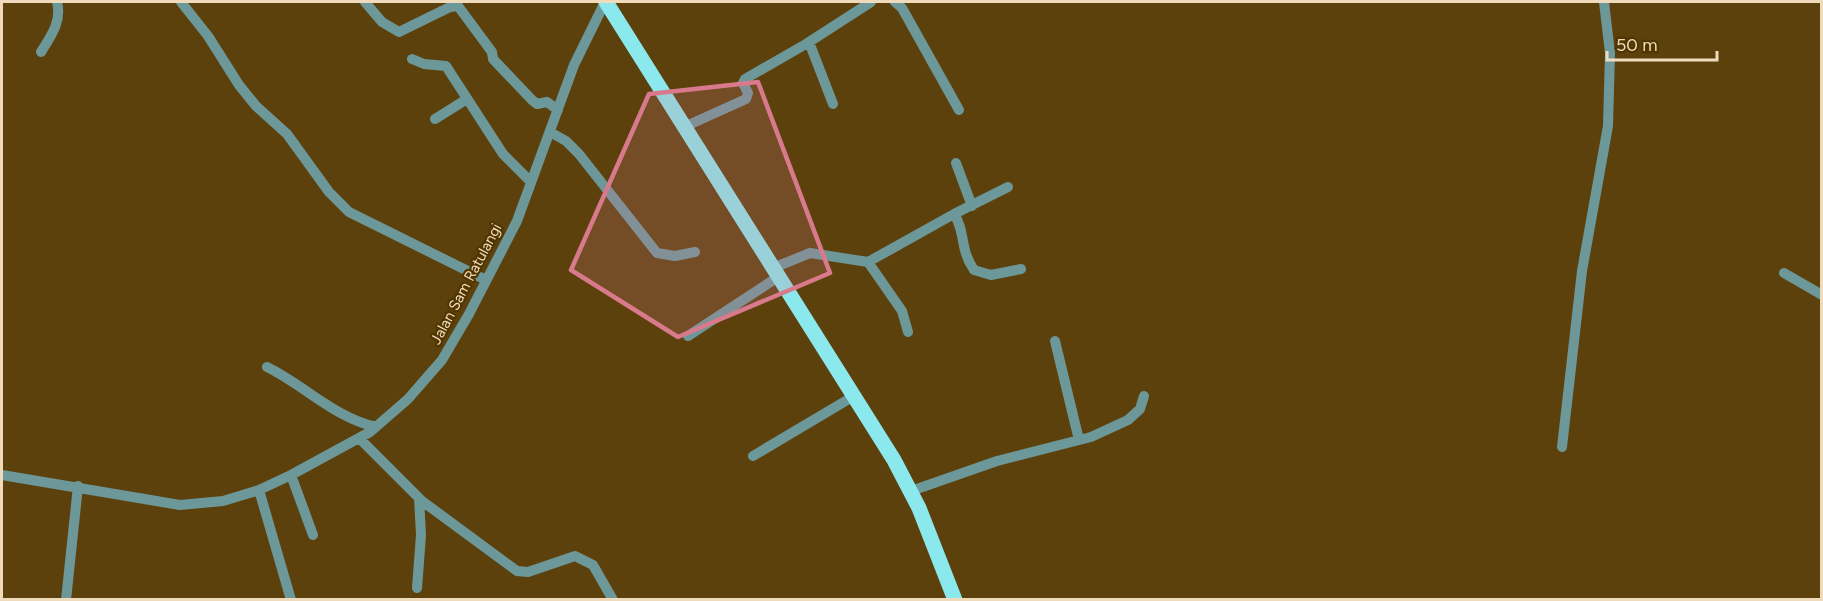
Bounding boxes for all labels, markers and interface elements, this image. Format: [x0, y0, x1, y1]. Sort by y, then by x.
scale bar [1607, 24, 1716, 62]
text: 50 m [1616, 34, 1658, 56]
street label: Jalan Sam Ratulangi [426, 220, 506, 348]

